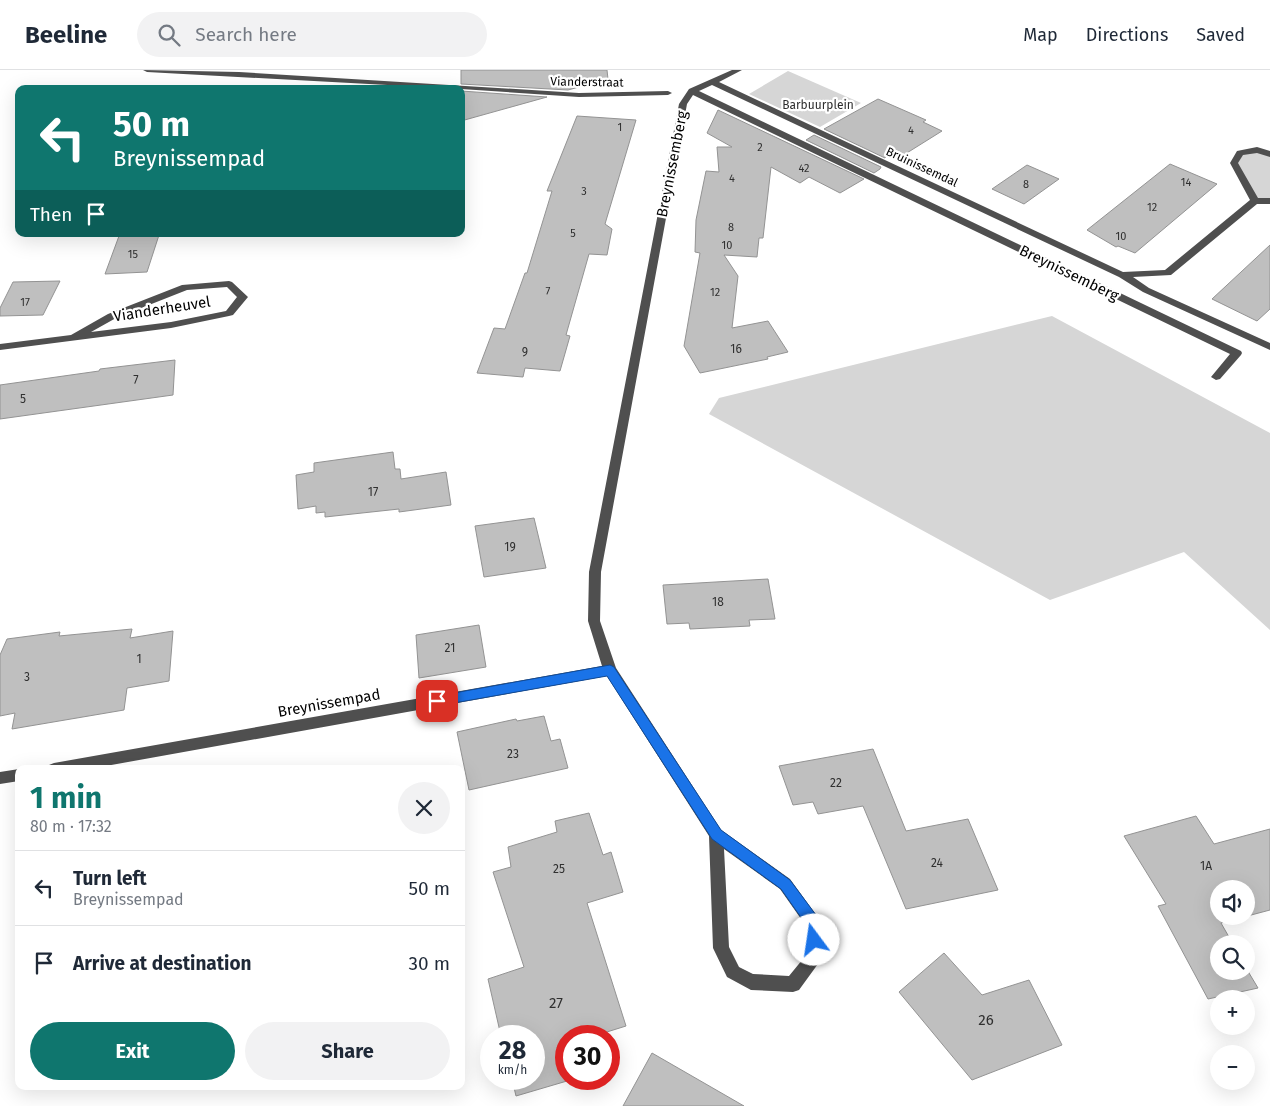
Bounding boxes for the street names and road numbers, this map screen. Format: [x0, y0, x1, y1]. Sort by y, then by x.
street label: Vianderstraat [550, 74, 624, 90]
street label: Breynissemberg [653, 109, 691, 219]
street label: Bruinissemdal [884, 144, 961, 190]
street label: Breynissemberg [1016, 241, 1122, 305]
street label: Vianderheuvel [112, 292, 212, 326]
street label: Breynissempad [276, 685, 382, 721]

